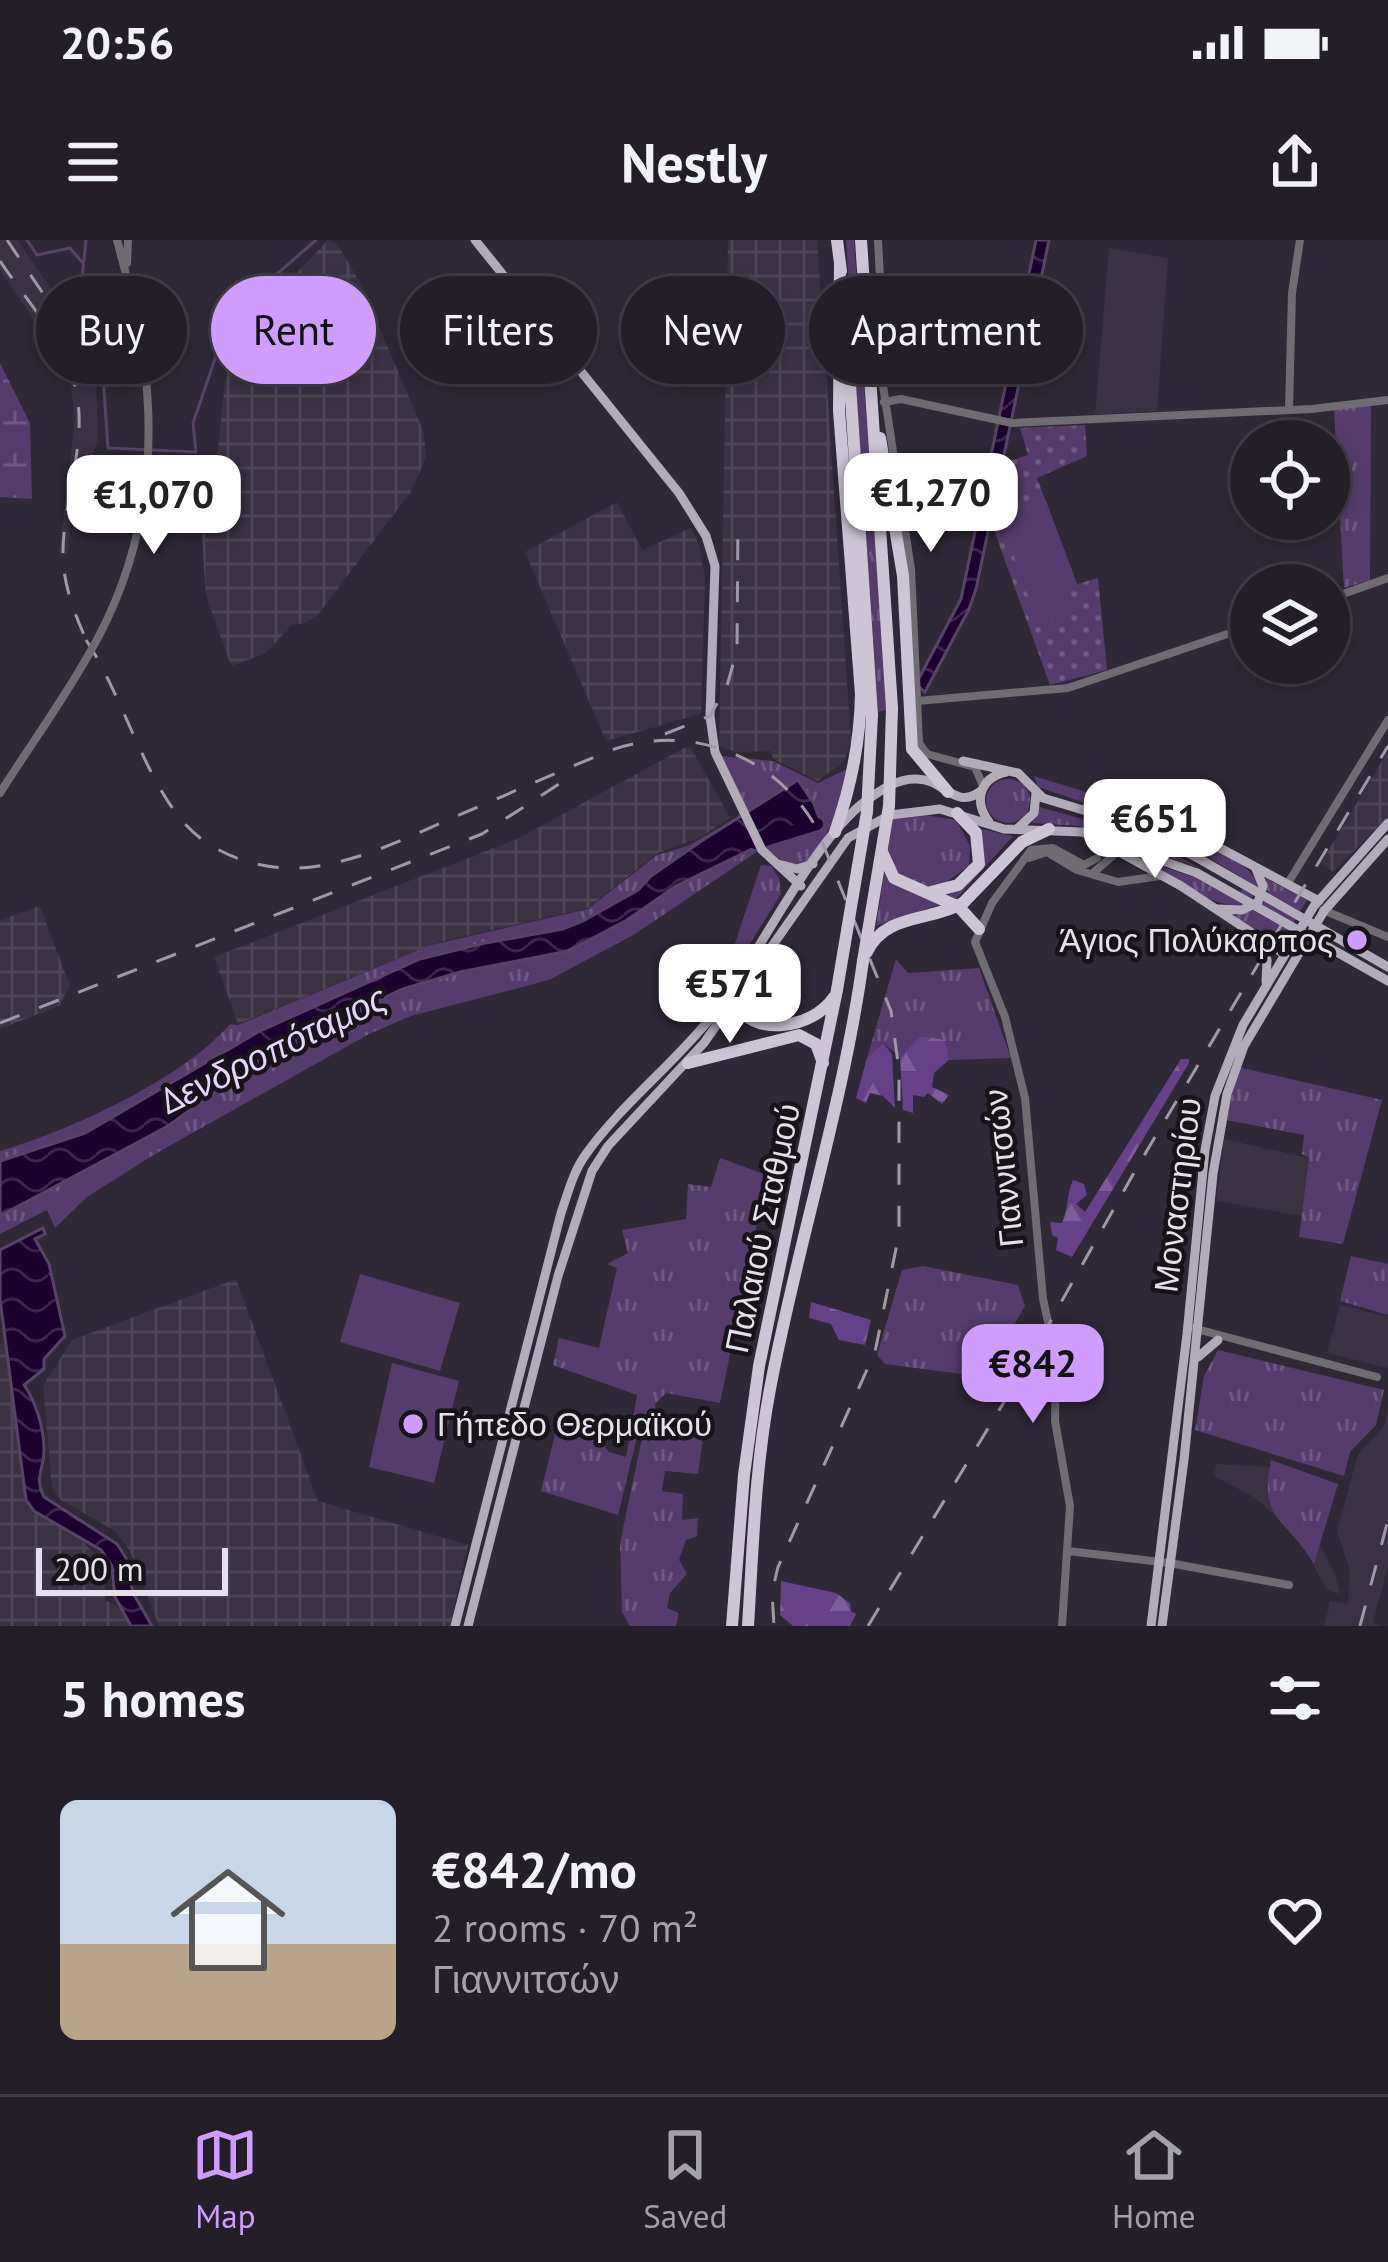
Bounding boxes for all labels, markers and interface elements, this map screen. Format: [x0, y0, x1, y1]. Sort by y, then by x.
text: 20:56 [60, 13, 174, 71]
text: Nestly [621, 127, 767, 197]
icon: menu [60, 129, 126, 195]
icon: share [1262, 129, 1328, 195]
chip: Buy [36, 276, 187, 384]
chip: Rent [211, 276, 376, 384]
chip: Filters [400, 276, 597, 384]
chip: New [621, 276, 785, 384]
chip: Apartment [809, 276, 1083, 384]
map controls [1230, 420, 1350, 684]
button: locate [1230, 420, 1350, 540]
pin: €1,270 [833, 453, 1029, 555]
pin: €1,070 [56, 455, 252, 557]
text: €1,270 [871, 466, 991, 517]
text: €1,070 [94, 468, 214, 519]
button: layers [1230, 564, 1350, 684]
pin: €651 [1084, 779, 1226, 881]
text: €651 [1111, 792, 1199, 843]
place label: Άγιος Πολύκαρπος [1059, 918, 1333, 961]
marker: Άγιος Πολύκαρπος [1344, 927, 1370, 953]
pin: €571 [659, 944, 801, 1046]
text: €571 [686, 957, 774, 1008]
water label: Δενδροπόταμος [152, 973, 394, 1124]
street label: Γιαννιτσών [973, 1087, 1032, 1249]
street label: Μοναστηρίου [1143, 1095, 1210, 1295]
street label: Παλαιού Σταθμού [714, 1099, 809, 1357]
pin: €842 [962, 1324, 1104, 1426]
text: €842 [989, 1337, 1077, 1388]
place label: Γήπεδο Θερμαϊκού [437, 1402, 712, 1445]
marker: Γήπεδο Θερμαϊκού [400, 1411, 426, 1437]
scale bar [36, 1542, 228, 1595]
text: 200 m [54, 1547, 144, 1590]
text: 5 homes [60, 1665, 246, 1731]
icon: filters [1262, 1665, 1328, 1731]
text: €842/mo [432, 1836, 637, 1902]
icon: home [156, 1848, 300, 1992]
icon: heart [1262, 1887, 1328, 1953]
text: 2 rooms · 70 m² [432, 1902, 698, 1953]
text: Γιαννιτσών [432, 1953, 620, 2004]
tab: Map [192, 2122, 258, 2237]
tab: Saved [643, 2122, 727, 2237]
tab: Home [1112, 2122, 1196, 2237]

